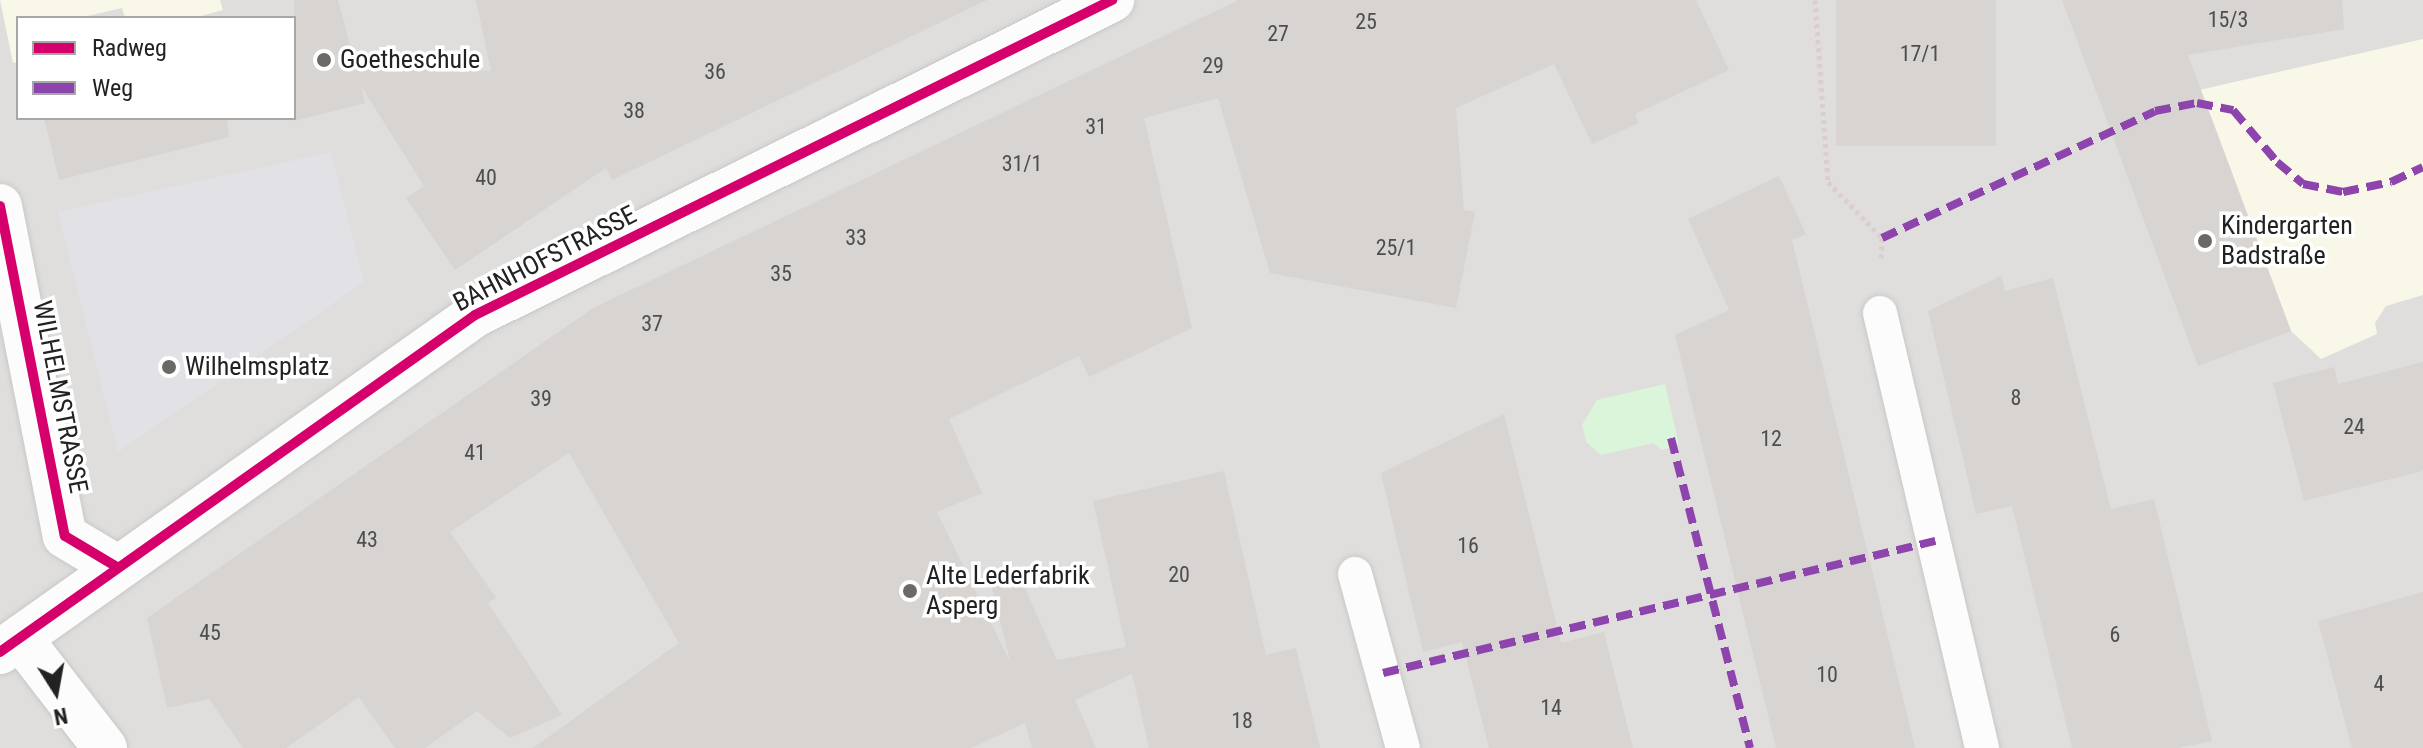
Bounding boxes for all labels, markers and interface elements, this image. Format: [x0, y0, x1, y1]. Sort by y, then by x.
house number: 15/3 [2208, 7, 2248, 33]
house number: 25 [1355, 9, 1377, 35]
legend [16, 16, 296, 120]
house number: 27 [1267, 21, 1289, 47]
text: Radweg [92, 34, 167, 62]
house number: 17/1 [1900, 41, 1940, 67]
place label: Goetheschule [340, 44, 480, 76]
marker: Goetheschule [315, 51, 333, 69]
house number: 29 [1202, 53, 1224, 79]
house number: 36 [704, 59, 726, 85]
text: Weg [92, 74, 133, 102]
house number: 38 [623, 98, 645, 124]
house number: 31 [1085, 114, 1107, 140]
house number: 31/1 [1002, 151, 1042, 177]
house number: 40 [475, 165, 497, 191]
street label: BAHNHOFSTRASSE [448, 199, 642, 319]
place label: Kindergarten Badstraße [2221, 210, 2353, 272]
house number: 33 [845, 225, 867, 251]
marker: Kindergarten Badstraße [2196, 232, 2214, 250]
house number: 25/1 [1376, 235, 1416, 261]
house number: 35 [770, 261, 792, 287]
street label: WILHELMSTRASSE [26, 298, 94, 496]
house number: 37 [641, 311, 663, 337]
place label: Wilhelmsplatz [185, 351, 329, 383]
marker: Wilhelmsplatz [160, 358, 178, 376]
house number: 8 [2011, 385, 2021, 411]
house number: 39 [530, 386, 552, 412]
house number: 24 [2343, 414, 2365, 440]
house number: 12 [1760, 426, 1782, 452]
house number: 41 [464, 440, 486, 466]
house number: 43 [356, 527, 378, 553]
house number: 16 [1457, 533, 1479, 559]
place label: Alte Lederfabrik Asperg [926, 560, 1090, 622]
house number: 20 [1168, 562, 1190, 588]
marker: Alte Lederfabrik Asperg [901, 582, 919, 600]
house number: 45 [199, 620, 221, 646]
house number: 6 [2110, 622, 2120, 648]
north arrow [16, 652, 96, 732]
house number: 10 [1816, 662, 1838, 688]
house number: 4 [2374, 671, 2384, 697]
house number: 14 [1540, 695, 1562, 721]
text: N [52, 702, 70, 730]
house number: 18 [1231, 708, 1253, 734]

